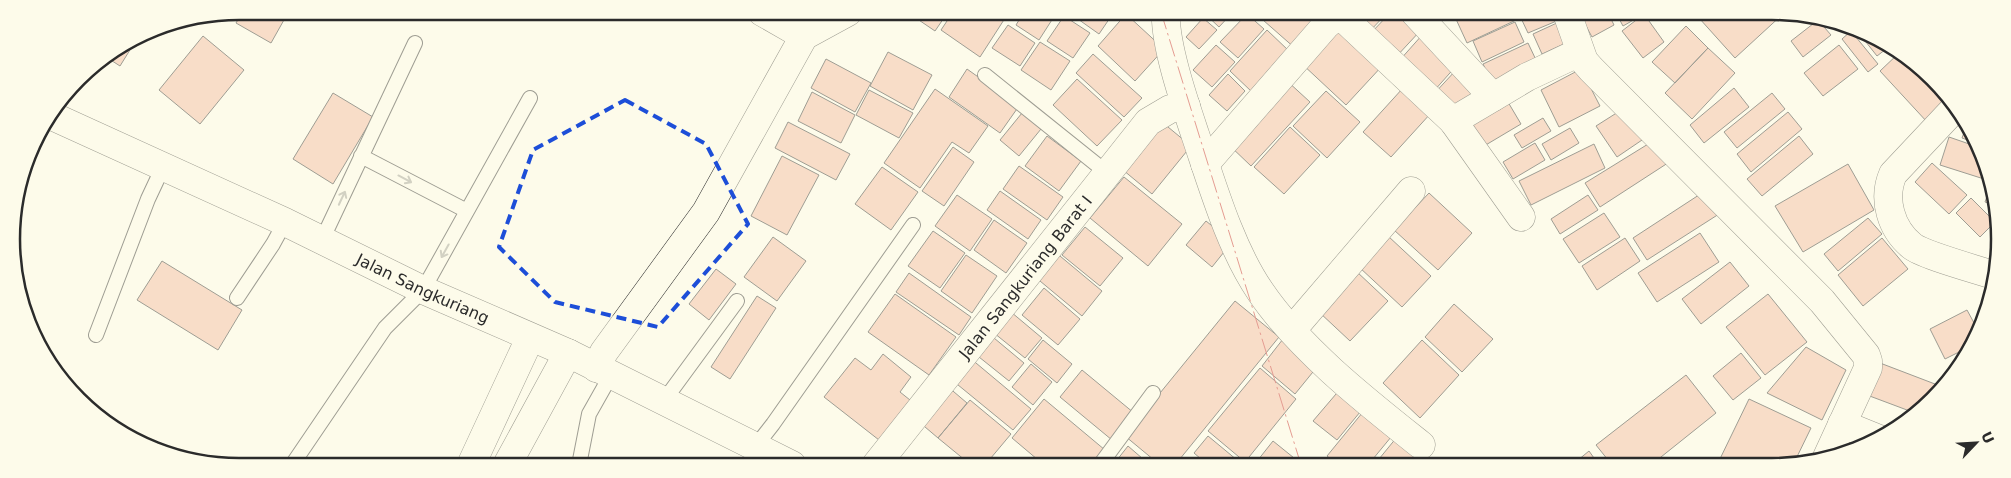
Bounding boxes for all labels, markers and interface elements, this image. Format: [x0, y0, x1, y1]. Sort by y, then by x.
one-way arrow [397, 174, 412, 184]
one-way arrow [338, 191, 347, 206]
street label: Jalan Sangkuriang Barat I [954, 192, 1096, 363]
one-way arrow [440, 243, 449, 258]
street label: Jalan Sangkuriang [352, 249, 492, 328]
north arrow [1951, 418, 2001, 468]
text: U [1978, 429, 1997, 446]

